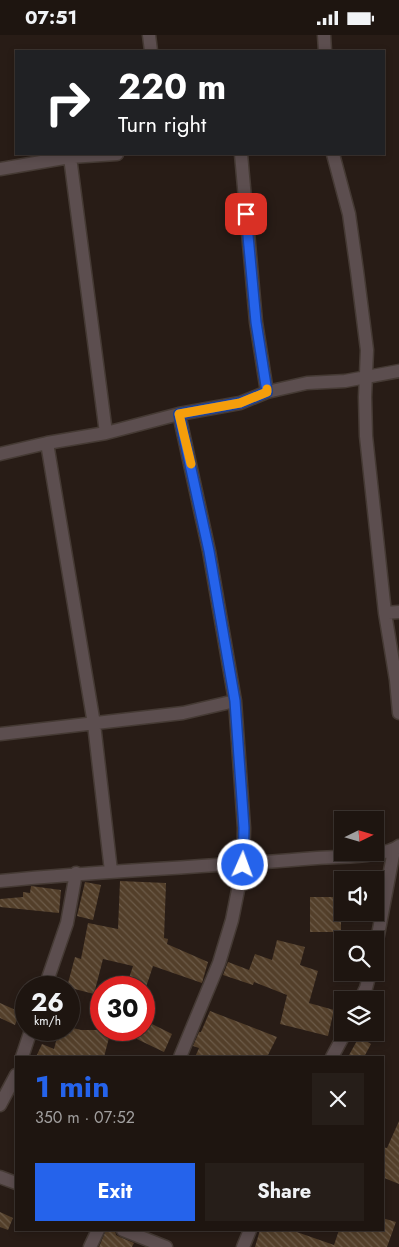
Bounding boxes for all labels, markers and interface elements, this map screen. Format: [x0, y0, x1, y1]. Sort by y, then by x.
text: 07:51 [25, 4, 77, 31]
text: 220 m [118, 62, 226, 112]
icon: right [35, 70, 100, 135]
text: Turn right [118, 108, 206, 140]
pin [225, 193, 267, 235]
icon: arrive [232, 200, 260, 228]
north arrow [334, 811, 384, 861]
map controls [334, 811, 384, 1041]
position arrow [216, 838, 268, 890]
button: sound [334, 871, 384, 921]
button: search [334, 931, 384, 981]
speed limit sign: 30 [90, 976, 155, 1041]
text: 26 [31, 984, 64, 1020]
button: layers [334, 991, 384, 1041]
text: km/h [34, 1012, 61, 1030]
text: 1 min [35, 1065, 109, 1108]
button: close [312, 1073, 364, 1125]
text: 350 m · 07:52 [35, 1106, 135, 1129]
button: Exit [35, 1163, 195, 1221]
button: Share [205, 1163, 364, 1221]

